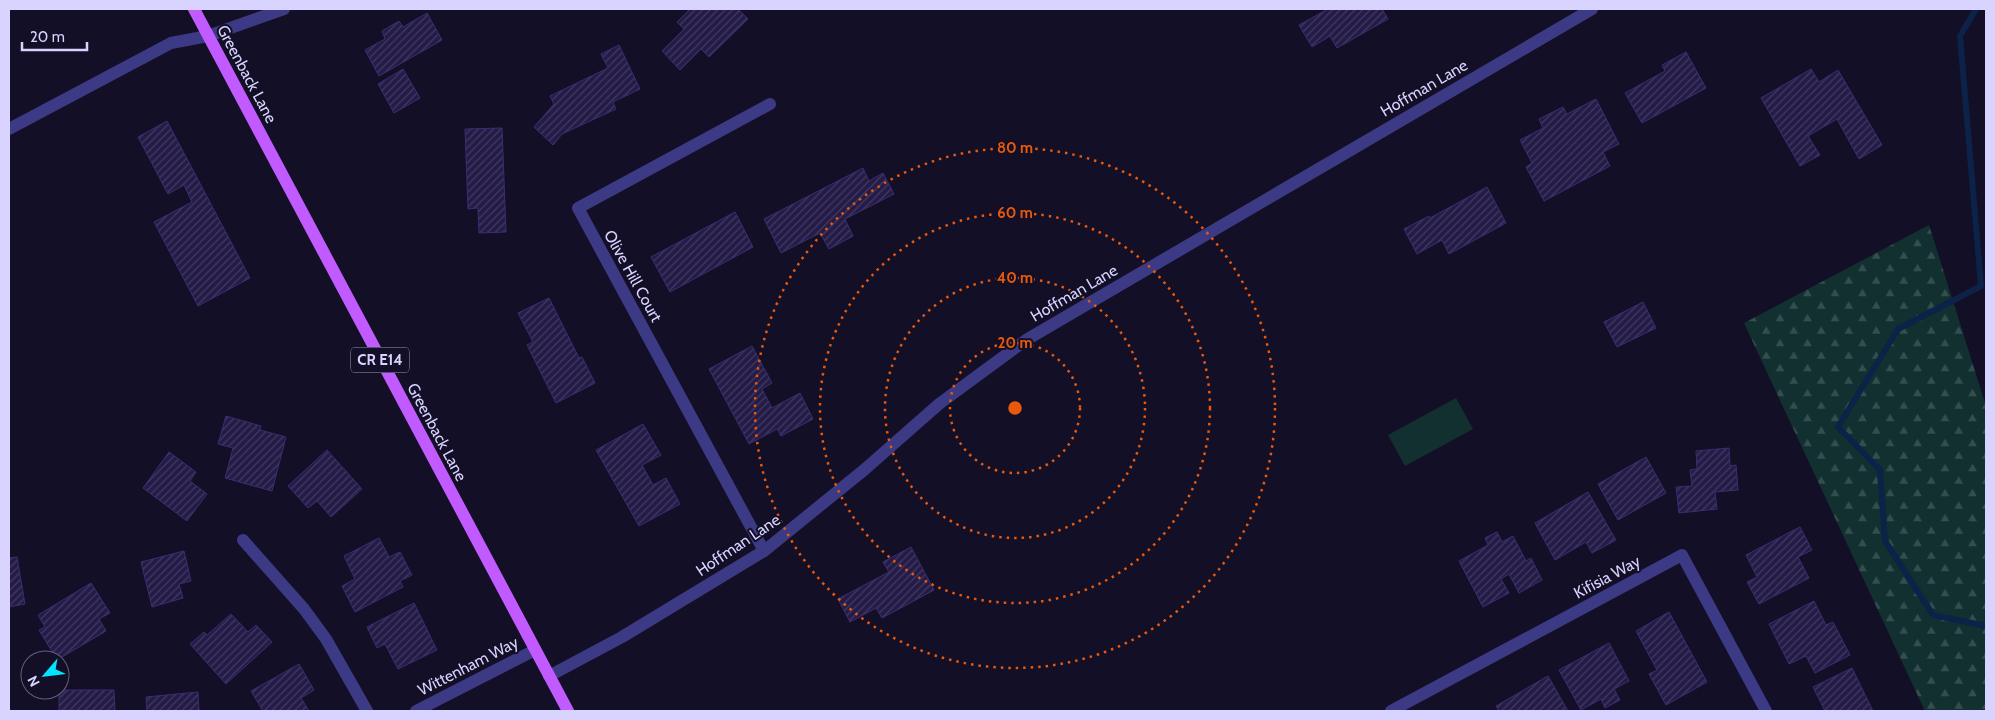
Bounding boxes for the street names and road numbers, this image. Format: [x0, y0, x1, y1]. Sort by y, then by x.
street label: Greenback Lane [213, 22, 281, 126]
street label: Hoffman Lane [1377, 55, 1471, 121]
street label: Olive Hill Court [600, 227, 666, 326]
street label: Hoffman Lane [1027, 260, 1121, 326]
road number: CR E14 [351, 348, 409, 372]
street label: Greenback Lane [403, 380, 471, 484]
street label: Hoffman Lane [692, 510, 784, 580]
street label: Kifisia Way [1570, 552, 1644, 602]
street label: Wittenham Way [415, 633, 521, 699]

